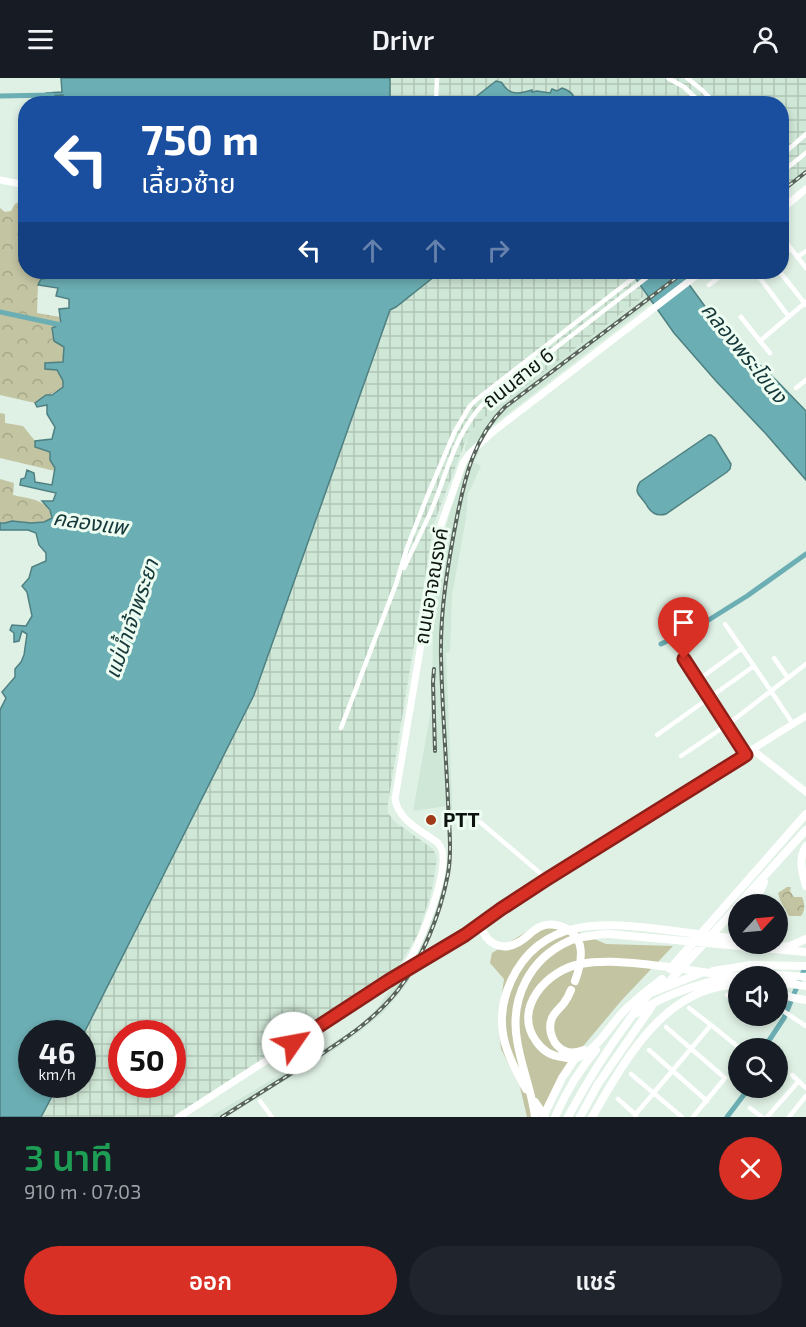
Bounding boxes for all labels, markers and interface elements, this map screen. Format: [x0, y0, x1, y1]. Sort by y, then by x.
icon: menu [24, 23, 57, 56]
text: Drivr [372, 23, 434, 55]
icon: person [749, 23, 782, 56]
text: 750 m [141, 113, 259, 163]
icon: left [42, 120, 120, 198]
text: เลี้ยวซ้าย [141, 166, 235, 198]
icon: left [293, 234, 326, 267]
icon: ahead [356, 234, 389, 267]
icon: ahead [419, 234, 452, 267]
icon: right [482, 234, 515, 267]
water label: คลองพระโขนง [697, 297, 794, 409]
street label: ถนนสาย 6 [477, 342, 558, 412]
water label: คลองแพ [52, 504, 131, 539]
street label: ถนนอาจณรงค์ [408, 526, 452, 646]
water label: แม่น้ำเจ้าพระยา [98, 554, 163, 681]
pin [658, 597, 709, 659]
icon: arrive [667, 606, 700, 639]
place label: PTT [443, 807, 479, 831]
marker: PTT [424, 813, 438, 827]
north arrow [728, 894, 788, 954]
map controls [728, 894, 788, 1098]
button: sound [728, 966, 788, 1026]
position arrow [261, 1011, 325, 1075]
speed limit sign: 50 [108, 1020, 186, 1098]
text: 46 [39, 1034, 75, 1070]
button: search [728, 1038, 788, 1098]
text: km/h [38, 1065, 76, 1083]
text: 3 นาที [24, 1135, 113, 1178]
button: close [719, 1137, 782, 1200]
text: 910 m · 07:03 [24, 1179, 141, 1203]
button: ออก [24, 1246, 397, 1315]
button: แชร์ [409, 1246, 782, 1315]

